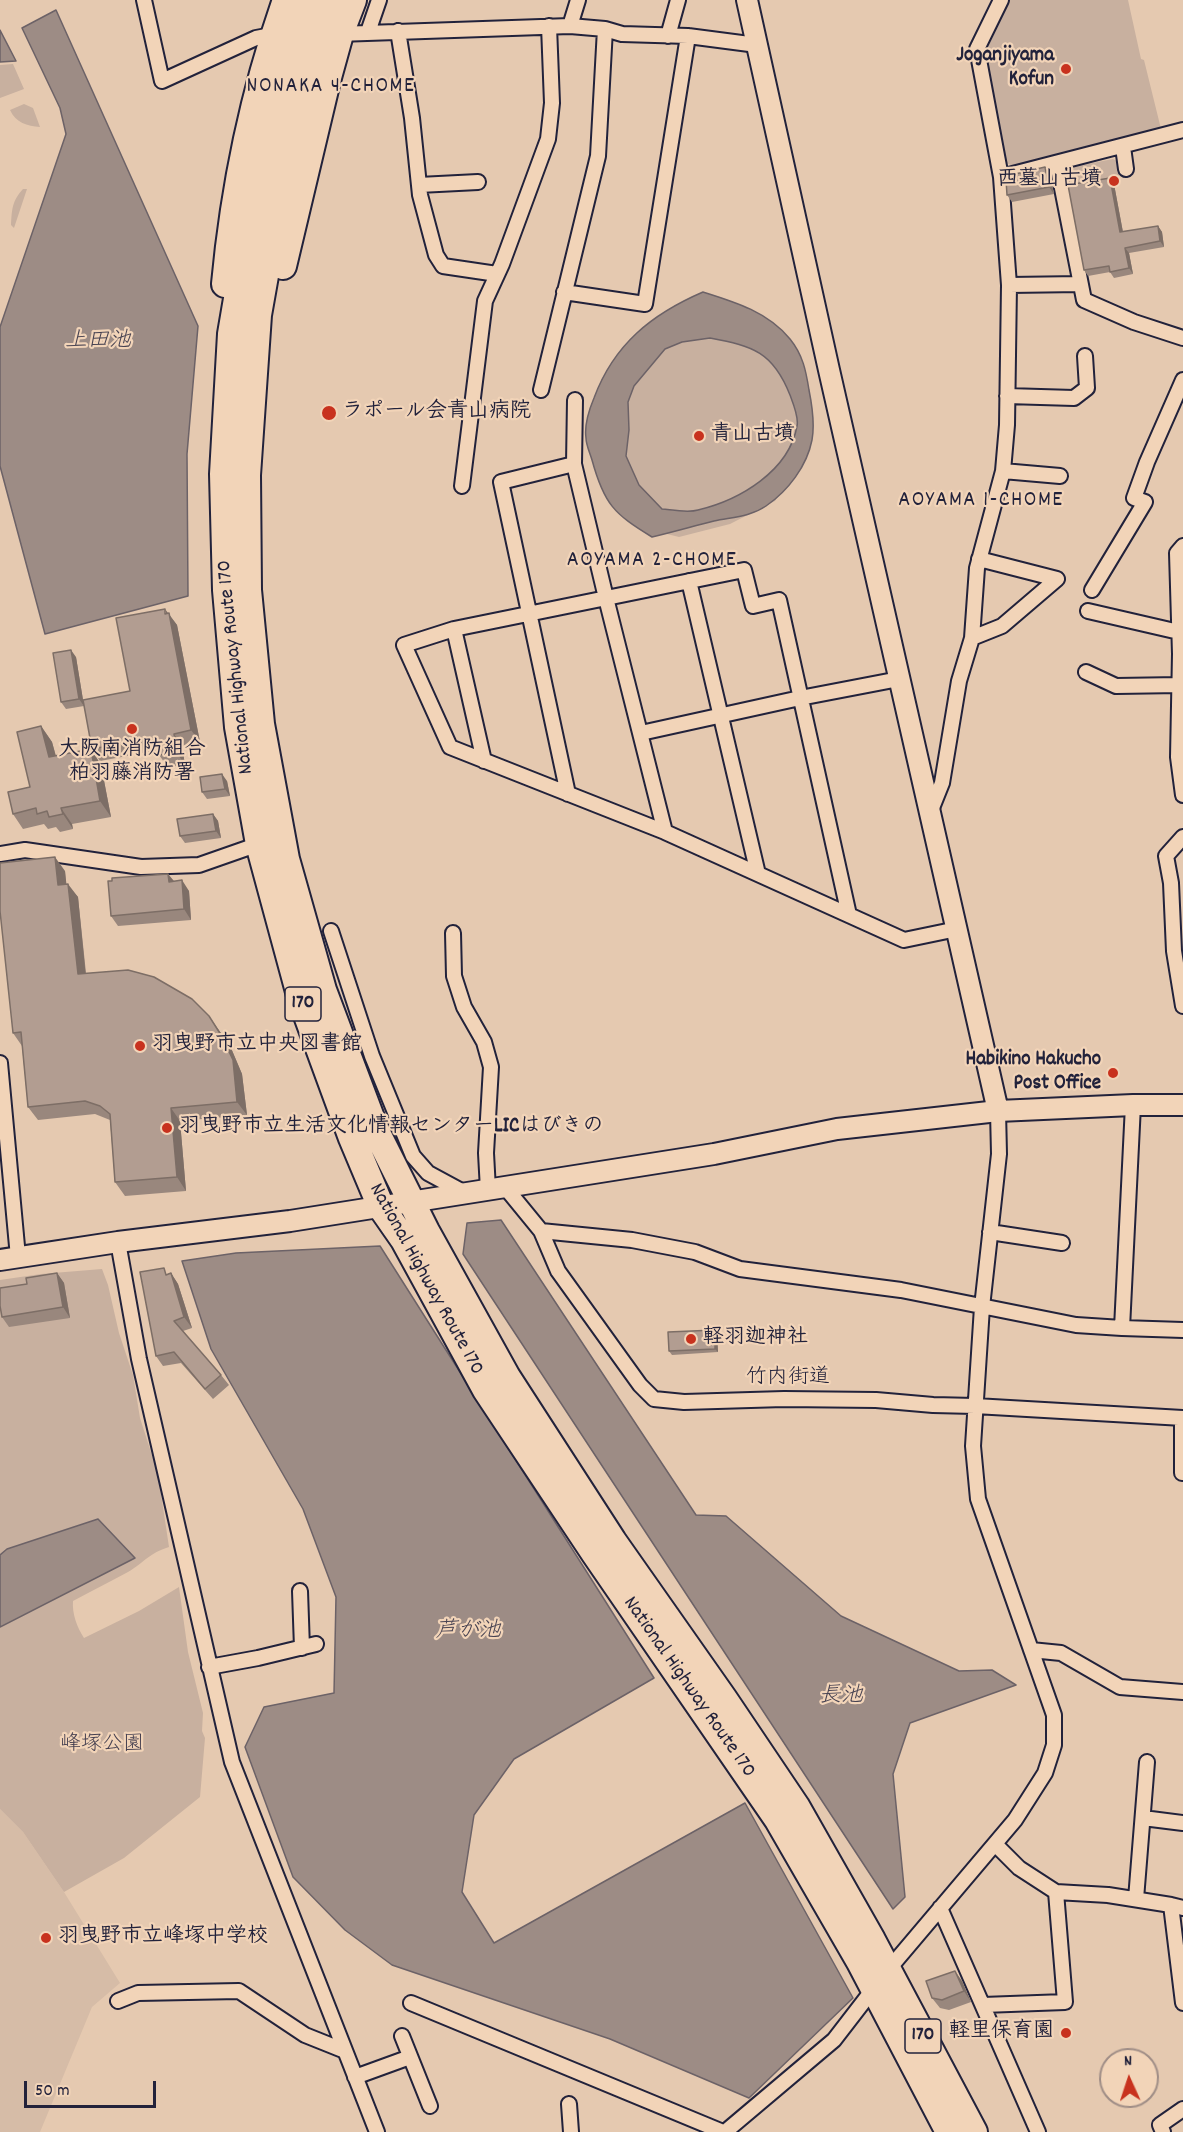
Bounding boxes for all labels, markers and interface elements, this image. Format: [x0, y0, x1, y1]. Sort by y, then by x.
place label: Joganjiyama Kofun [956, 44, 1054, 94]
marker: Joganjiyama Kofun [1059, 62, 1073, 76]
district label: NONAKA 4-CHOME [247, 75, 415, 101]
place label: 西墓山古墳 [997, 168, 1102, 194]
marker: 西墓山古墳 [1107, 174, 1121, 188]
water label: 上田池 [65, 330, 131, 356]
place label: ラポール会青山病院 [342, 400, 531, 426]
marker: ラポール会青山病院 [320, 404, 338, 422]
place label: 青山古墳 [711, 423, 795, 449]
marker: 青山古墳 [692, 429, 706, 443]
district label: AOYAMA 1-CHOME [898, 489, 1064, 515]
district label: AOYAMA 2-CHOME [567, 549, 737, 575]
street label: National Highway Route 170 [213, 559, 261, 775]
marker: 大阪南消防組合 柏羽藤消防署 [125, 722, 139, 736]
place label: 大阪南消防組合 柏羽藤消防署 [59, 738, 205, 788]
road number: 170 [285, 987, 321, 1021]
place label: 羽曳野市立中央図書館 [152, 1033, 362, 1059]
marker: 羽曳野市立中央図書館 [133, 1039, 147, 1053]
place label: Habikino Hakucho Post Office [965, 1048, 1101, 1098]
marker: Habikino Hakucho Post Office [1106, 1066, 1120, 1080]
place label: 羽曳野市立生活文化情報センターLICはびきの [179, 1115, 603, 1141]
marker: 羽曳野市立生活文化情報センターLICはびきの [160, 1121, 174, 1135]
street label: National Highway Route 170 [362, 1180, 488, 1380]
place label: 軽羽迦神社 [703, 1326, 808, 1352]
marker: 軽羽迦神社 [684, 1332, 698, 1346]
street label: 竹内街道 [746, 1366, 830, 1392]
street label: National Highway Route 170 [616, 1593, 760, 1783]
water label: 芦が池 [435, 1620, 501, 1646]
water label: 長池 [819, 1685, 863, 1711]
park label: 峰塚公園 [60, 1733, 144, 1759]
place label: 羽曳野市立峰塚中学校 [58, 1925, 268, 1951]
marker: 羽曳野市立峰塚中学校 [39, 1931, 53, 1945]
road number: 170 [905, 2019, 941, 2053]
place label: 軽里保育園 [949, 2020, 1054, 2046]
marker: 軽里保育園 [1059, 2026, 1073, 2040]
north arrow [1099, 2048, 1159, 2108]
text: N [1124, 2050, 1133, 2073]
scale bar [27, 2069, 159, 2107]
text: 50 m [35, 2079, 70, 2104]

